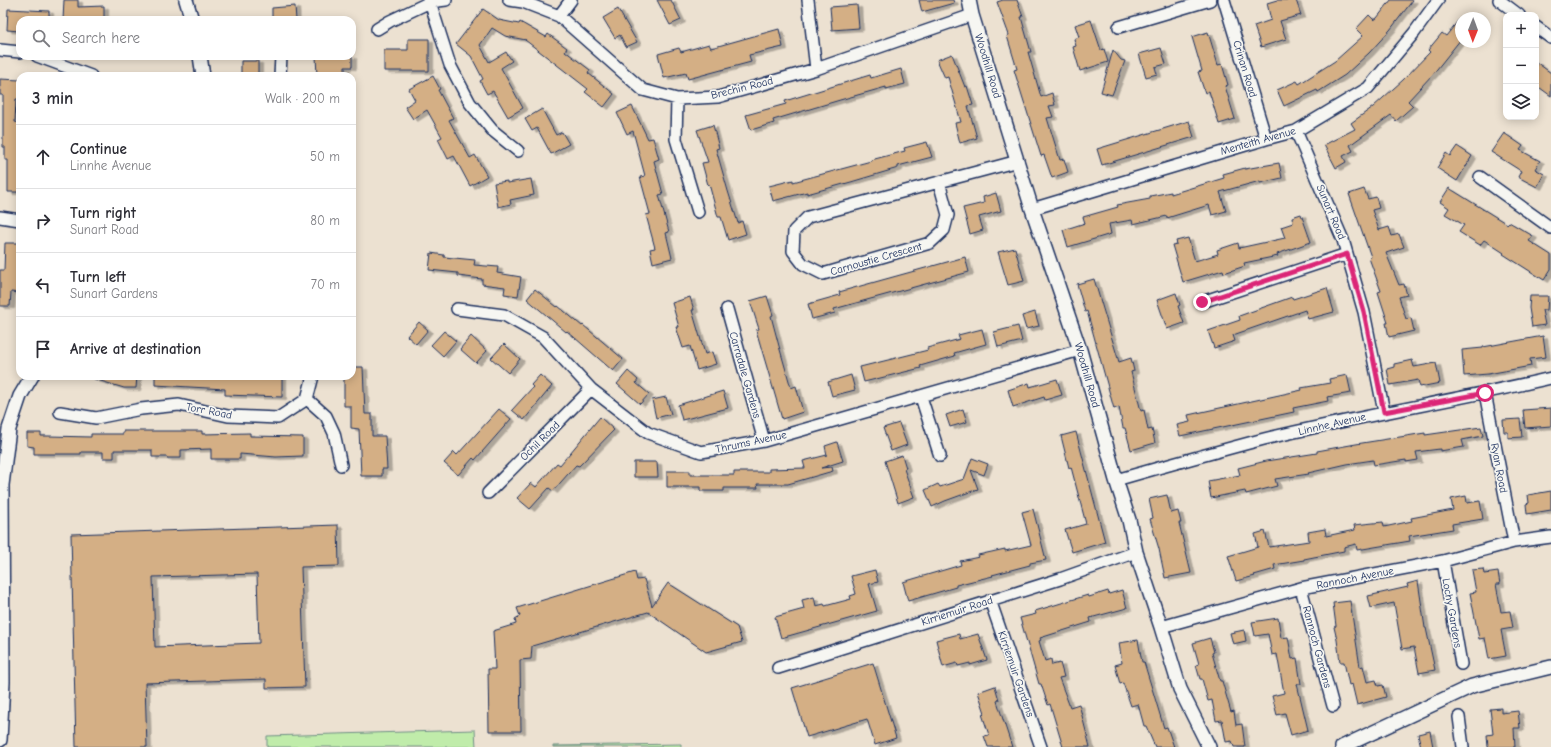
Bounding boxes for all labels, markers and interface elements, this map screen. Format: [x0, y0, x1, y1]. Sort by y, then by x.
north arrow [1455, 12, 1491, 48]
map controls [1503, 12, 1539, 120]
button: + [1503, 12, 1539, 48]
search box [16, 16, 356, 60]
icon: search [30, 27, 52, 49]
text: Search here [62, 29, 140, 47]
street label: Woodhill Road [972, 32, 1004, 100]
street label: Crinan Road [1230, 39, 1260, 99]
button: − [1503, 48, 1539, 84]
street label: Brechin Road [710, 74, 775, 102]
button: layers [1503, 84, 1539, 120]
text: 3 min [32, 89, 73, 108]
text: Walk · 200 m [265, 91, 340, 106]
street label: Menteith Avenue [1219, 124, 1298, 158]
text: Continue [70, 140, 127, 158]
icon: ahead [32, 146, 54, 168]
text: 50 m [310, 149, 340, 164]
text: Linnhe Avenue [70, 158, 151, 173]
street label: Sunart Road [1314, 183, 1348, 242]
text: Turn right [70, 204, 136, 222]
icon: right [32, 210, 54, 232]
text: 80 m [310, 213, 340, 228]
text: Sunart Road [70, 222, 139, 237]
street label: Carnoustie Crescent [829, 239, 924, 278]
text: Turn left [70, 268, 126, 286]
icon: left [32, 274, 54, 296]
text: 70 m [311, 277, 340, 292]
text: Sunart Gardens [70, 286, 158, 301]
route end [1193, 293, 1211, 311]
street label: Carradale Gardens [726, 330, 764, 420]
icon: arrive [32, 338, 54, 360]
text: Arrive at destination [70, 340, 201, 358]
street label: Woodhill Road [1071, 341, 1103, 409]
route start [1476, 384, 1494, 402]
street label: Torr Road [185, 400, 233, 422]
street label: Linnhe Avenue [1297, 410, 1367, 438]
street label: Ochil Road [518, 418, 563, 463]
street label: Thrums Avenue [714, 428, 788, 456]
street label: Ryan Road [1488, 442, 1510, 494]
street label: Rannoch Avenue [1315, 564, 1395, 592]
street label: Lochy Gardens [1439, 577, 1465, 649]
street label: Kirriemuir Road [920, 593, 995, 629]
street label: Rannoch Gardens [1300, 604, 1334, 690]
street label: Kirriemuir Gardens [995, 629, 1037, 719]

